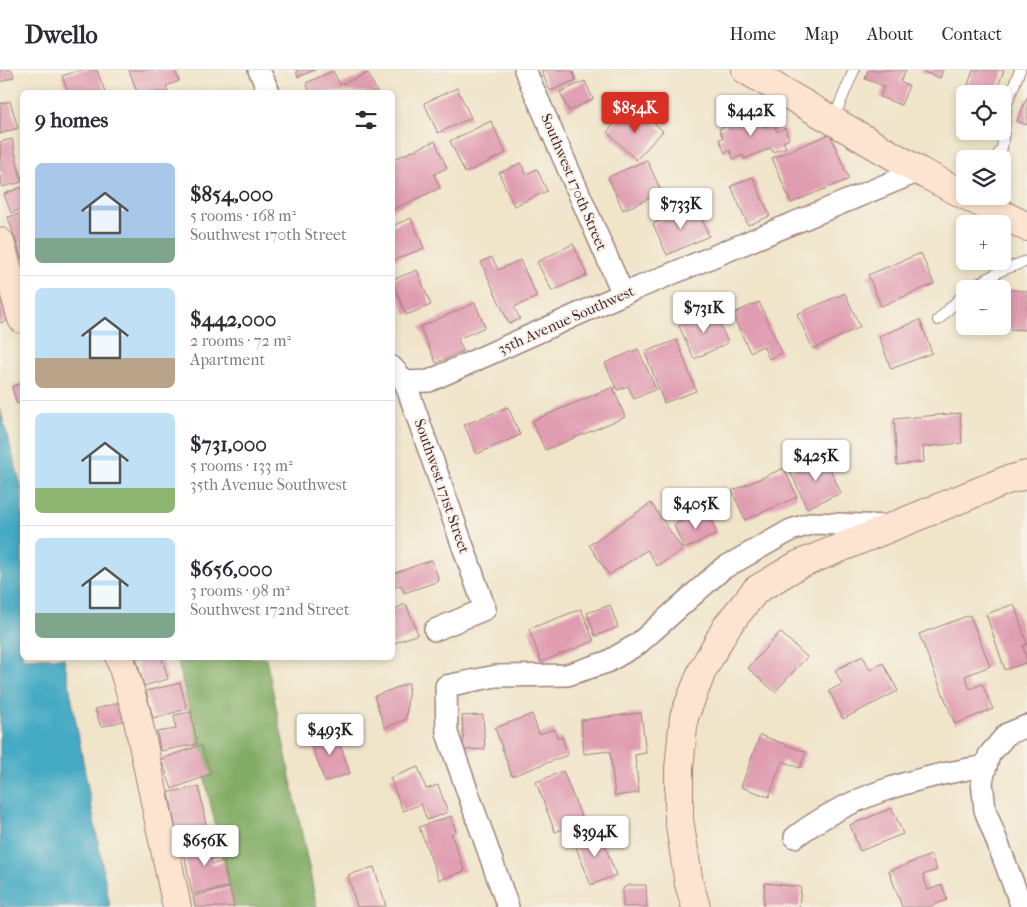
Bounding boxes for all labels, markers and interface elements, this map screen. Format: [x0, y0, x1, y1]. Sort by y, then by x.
text: Dwello [25, 21, 98, 49]
text: Home [729, 24, 776, 45]
text: Map [804, 24, 839, 45]
text: About [867, 24, 913, 45]
text: Contact [941, 24, 1002, 45]
map controls [956, 85, 1011, 335]
button: locate [956, 85, 1011, 140]
pin: $854K [600, 92, 670, 134]
pin: $442K [716, 94, 786, 137]
text: $854K [613, 98, 657, 117]
text: $442K [727, 101, 775, 120]
icon: filters [352, 106, 380, 134]
text: 9 homes [35, 108, 108, 132]
street label: Southwest 170th Street [537, 111, 611, 254]
button: layers [956, 150, 1011, 205]
text: $854,000 [190, 182, 273, 206]
icon: home [75, 183, 135, 243]
pin: $733K [646, 188, 716, 230]
text: $733K [660, 194, 702, 213]
text: 5 rooms · 168 m² [190, 206, 296, 225]
button: + [956, 215, 1011, 270]
text: Southwest 170th Street [190, 225, 347, 244]
button: − [956, 280, 1011, 335]
street label: 35th Avenue Southwest [495, 282, 638, 358]
pin: $731K [669, 292, 739, 334]
text: $731K [684, 298, 724, 317]
text: $442,000 [190, 307, 276, 331]
icon: home [75, 308, 135, 368]
text: 2 rooms · 72 m² [190, 331, 291, 350]
text: Apartment [190, 350, 265, 369]
street label: Southwest 171st Street [411, 416, 474, 556]
text: $731,000 [190, 432, 267, 456]
icon: home [75, 433, 135, 493]
pin: $425K [781, 440, 851, 482]
text: $425K [793, 446, 839, 465]
text: 5 rooms · 133 m² [190, 456, 293, 475]
text: 35th Avenue Southwest [190, 475, 347, 494]
pin: $405K [661, 488, 731, 530]
text: $405K [673, 494, 719, 513]
text: $656,000 [190, 557, 272, 581]
icon: home [75, 558, 135, 618]
text: 3 rooms · 98 m² [190, 581, 290, 600]
text: Southwest 172nd Street [190, 600, 349, 619]
pin: $493K [295, 714, 365, 756]
text: $493K [308, 720, 352, 739]
pin: $394K [560, 816, 630, 858]
text: $394K [573, 822, 617, 841]
pin: $656K [170, 824, 240, 867]
text: $656K [183, 831, 227, 850]

